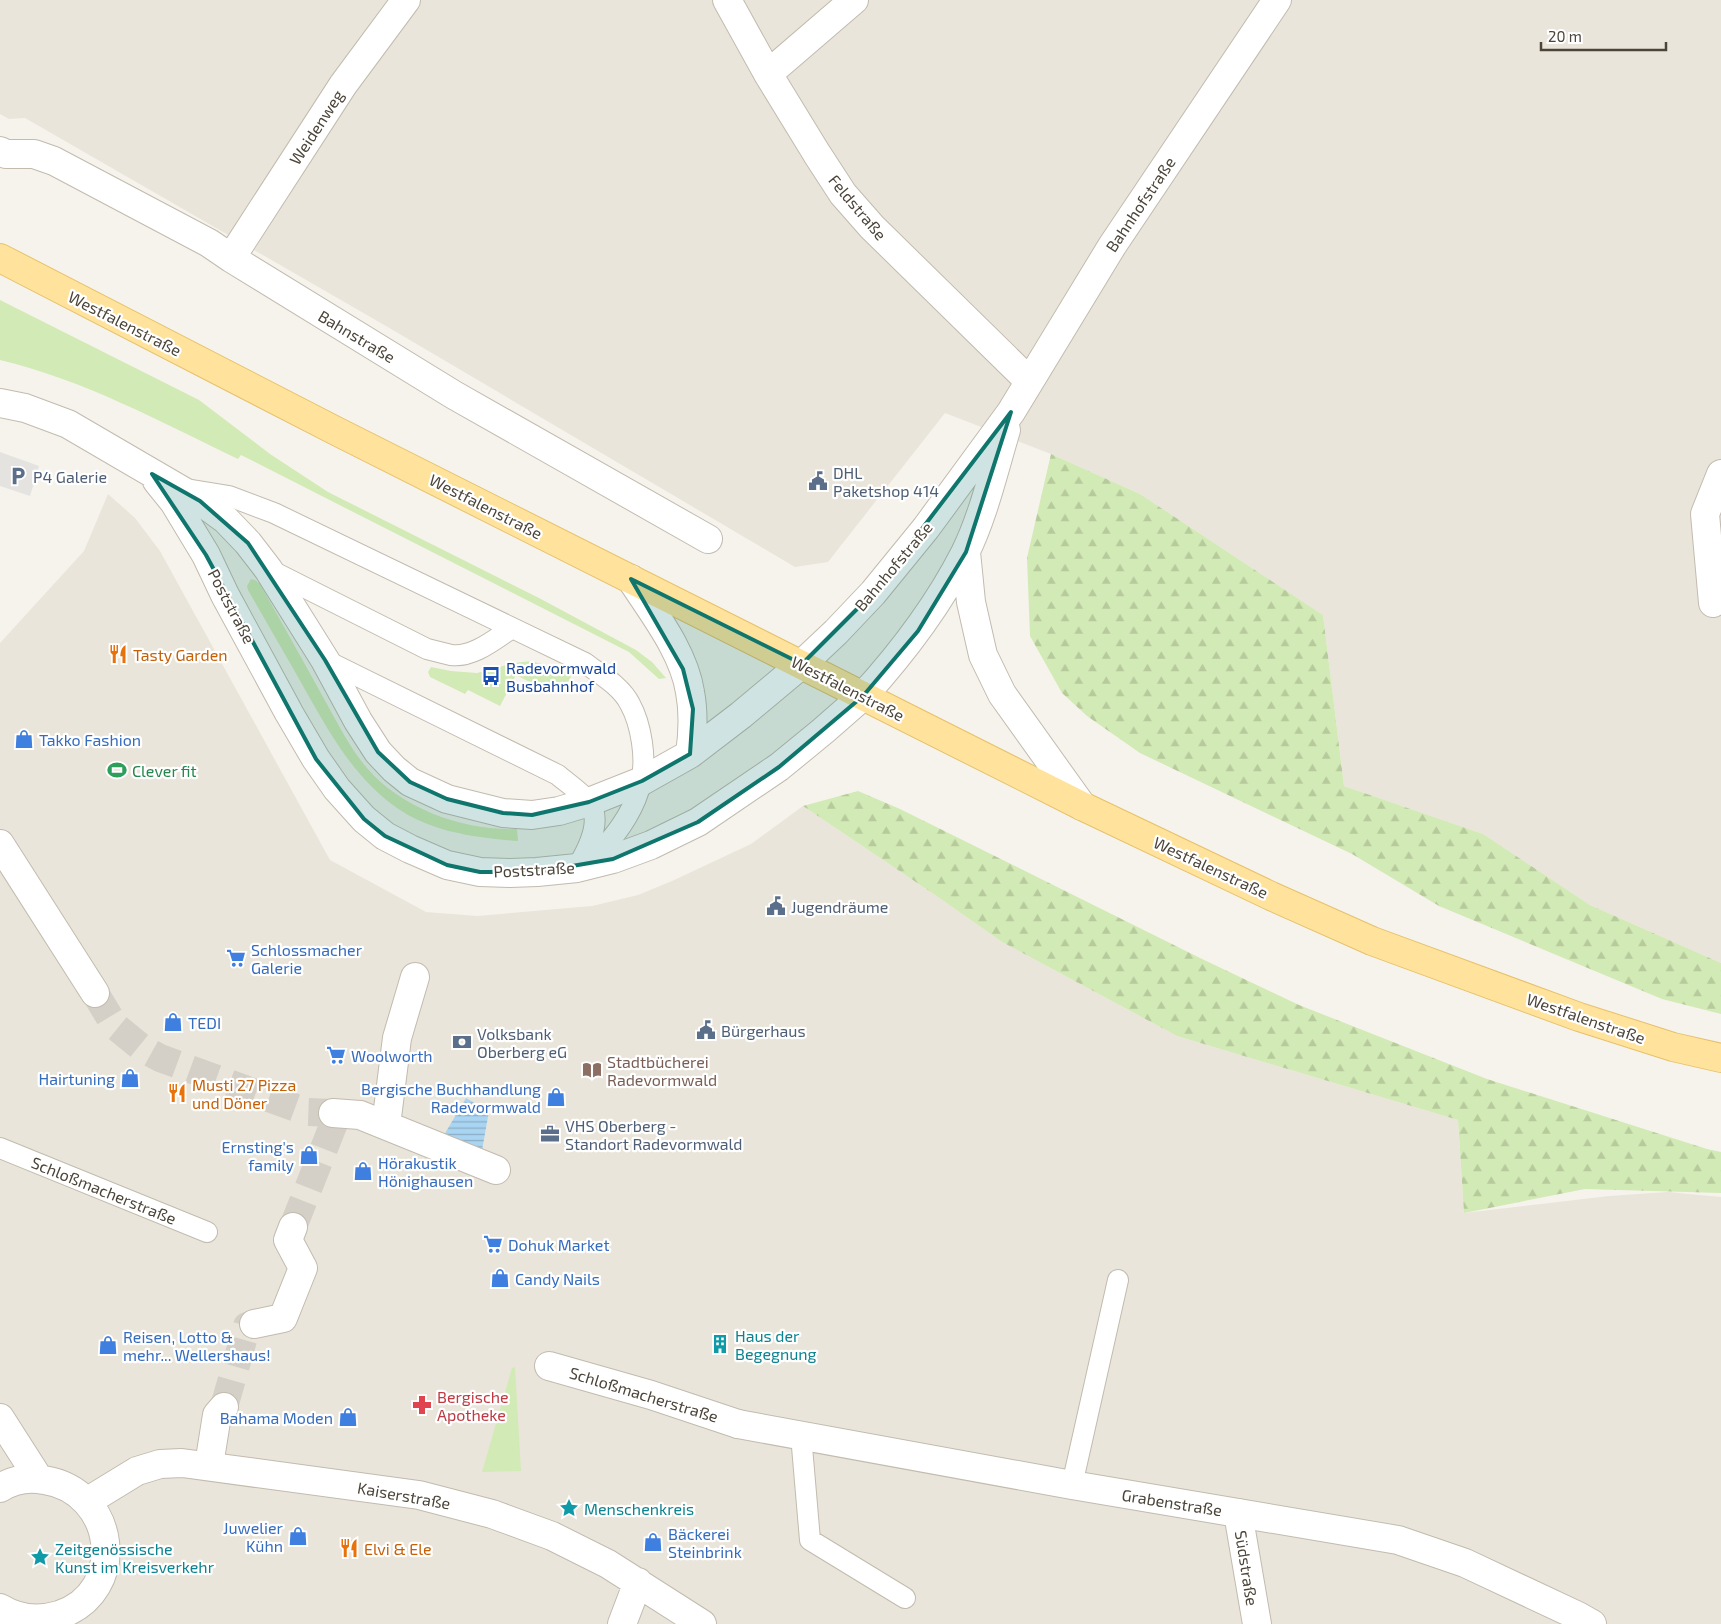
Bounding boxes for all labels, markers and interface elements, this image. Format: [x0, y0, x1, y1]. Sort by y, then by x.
scale bar [1541, 20, 1666, 52]
text: 20 m [1548, 27, 1582, 45]
street label: Weidenweg [285, 86, 347, 168]
street label: Bahnhofstraße [1101, 153, 1179, 255]
street label: Feldstraße [825, 170, 891, 244]
street label: Westfalenstraße [65, 286, 185, 360]
street label: Bahnstraße [315, 306, 399, 366]
place label: DHL Paketshop 414 [833, 463, 939, 500]
parking icon: P4 Galerie [7, 465, 29, 487]
place label: P4 Galerie [33, 467, 107, 486]
street label: Westfalenstraße [426, 469, 546, 543]
public building icon: DHL Paketshop 414 [807, 470, 829, 492]
street label: Bahnhofstraße [850, 518, 936, 614]
street label: Poststraße [204, 566, 260, 646]
restaurant icon: Tasty Garden [107, 643, 129, 665]
place label: Tasty Garden [133, 645, 228, 664]
street label: Westfalenstraße [788, 651, 908, 725]
place label: Radevormwald Busbahnhof [506, 658, 616, 695]
bus stop icon: Radevormwald Busbahnhof [480, 665, 502, 687]
shop icon: Takko Fashion [13, 728, 35, 750]
place label: Takko Fashion [39, 730, 141, 749]
sports icon: Clever fit [106, 759, 128, 781]
place label: Clever fit [132, 761, 197, 780]
street label: Westfalenstraße [1151, 832, 1271, 902]
street label: Poststraße [493, 857, 575, 881]
public building icon: Jugendräume [765, 895, 787, 917]
place label: Jugendräume [791, 897, 888, 916]
place label: Schlossmacher Galerie [251, 940, 363, 977]
supermarket icon: Schlossmacher Galerie [225, 947, 247, 969]
street label: Westfalenstraße [1524, 989, 1648, 1047]
shop icon: TEDI [162, 1011, 184, 1033]
place label: TEDI [188, 1013, 221, 1032]
public building icon: Bürgerhaus [695, 1019, 717, 1041]
place label: Bürgerhaus [721, 1021, 806, 1040]
place label: Volksbank Oberberg eG [477, 1024, 567, 1061]
bank icon: Volksbank Oberberg eG [451, 1031, 473, 1053]
supermarket icon: Woolworth [325, 1044, 347, 1066]
place label: Woolworth [351, 1046, 433, 1065]
place label: Stadtbücherei Radevormwald [607, 1052, 717, 1089]
library icon: Stadtbücherei Radevormwald [581, 1059, 603, 1081]
shop icon: Hairtuning [119, 1067, 141, 1089]
place label: Hairtuning [38, 1069, 115, 1088]
place label: Musti 27 Pizza und Döner [192, 1075, 296, 1112]
place label: Bergische Buchhandlung Radevormwald [361, 1079, 541, 1116]
restaurant icon: Musti 27 Pizza und Döner [166, 1082, 188, 1104]
shop icon: Bergische Buchhandlung Radevormwald [545, 1086, 567, 1108]
place label: VHS Oberberg - Standort Radevormwald [565, 1116, 743, 1153]
office icon: VHS Oberberg - Standort Radevormwald [539, 1123, 561, 1145]
place label: Ernsting's family [221, 1137, 295, 1174]
shop icon: Ernsting's family [298, 1144, 320, 1166]
street label: Schloßmacherstraße [29, 1152, 179, 1228]
place label: Hörakustik Hönighausen [378, 1153, 473, 1190]
shop icon: Hörakustik Hönighausen [352, 1160, 374, 1182]
supermarket icon: Dohuk Market [482, 1233, 504, 1255]
place label: Dohuk Market [508, 1235, 610, 1254]
shop icon: Candy Nails [489, 1267, 511, 1289]
place label: Candy Nails [515, 1269, 600, 1288]
place label: Haus der Begegnung [735, 1326, 817, 1363]
place label: Reisen, Lotto & mehr... Wellershaus! [123, 1327, 271, 1364]
building icon: Haus der Begegnung [709, 1333, 731, 1355]
shop icon: Reisen, Lotto & mehr... Wellershaus! [97, 1334, 119, 1356]
street label: Schloßmacherstraße [567, 1362, 721, 1426]
place label: Bergische Apotheke [437, 1387, 509, 1424]
pharmacy icon: Bergische Apotheke [411, 1394, 433, 1416]
shop icon: Bahama Moden [337, 1406, 359, 1428]
place label: Bahama Moden [220, 1408, 333, 1427]
street label: Kaiserstraße [356, 1477, 452, 1513]
street label: Grabenstraße [1121, 1485, 1223, 1519]
place icon: Menschenkreis [558, 1497, 580, 1519]
place label: Menschenkreis [584, 1499, 694, 1518]
place label: Juwelier Kühn [223, 1518, 284, 1555]
place label: Bäckerei Steinbrink [668, 1524, 742, 1561]
shop icon: Juwelier Kühn [287, 1525, 309, 1547]
street label: Südstraße [1232, 1529, 1262, 1607]
shop icon: Bäckerei Steinbrink [642, 1531, 664, 1553]
restaurant icon: Elvi & Ele [338, 1537, 360, 1559]
place label: Zeitgenössische Kunst im Kreisverkehr [55, 1539, 215, 1576]
place label: Elvi & Ele [364, 1539, 432, 1558]
place icon: Zeitgenössische Kunst im Kreisverkehr [29, 1546, 51, 1568]

